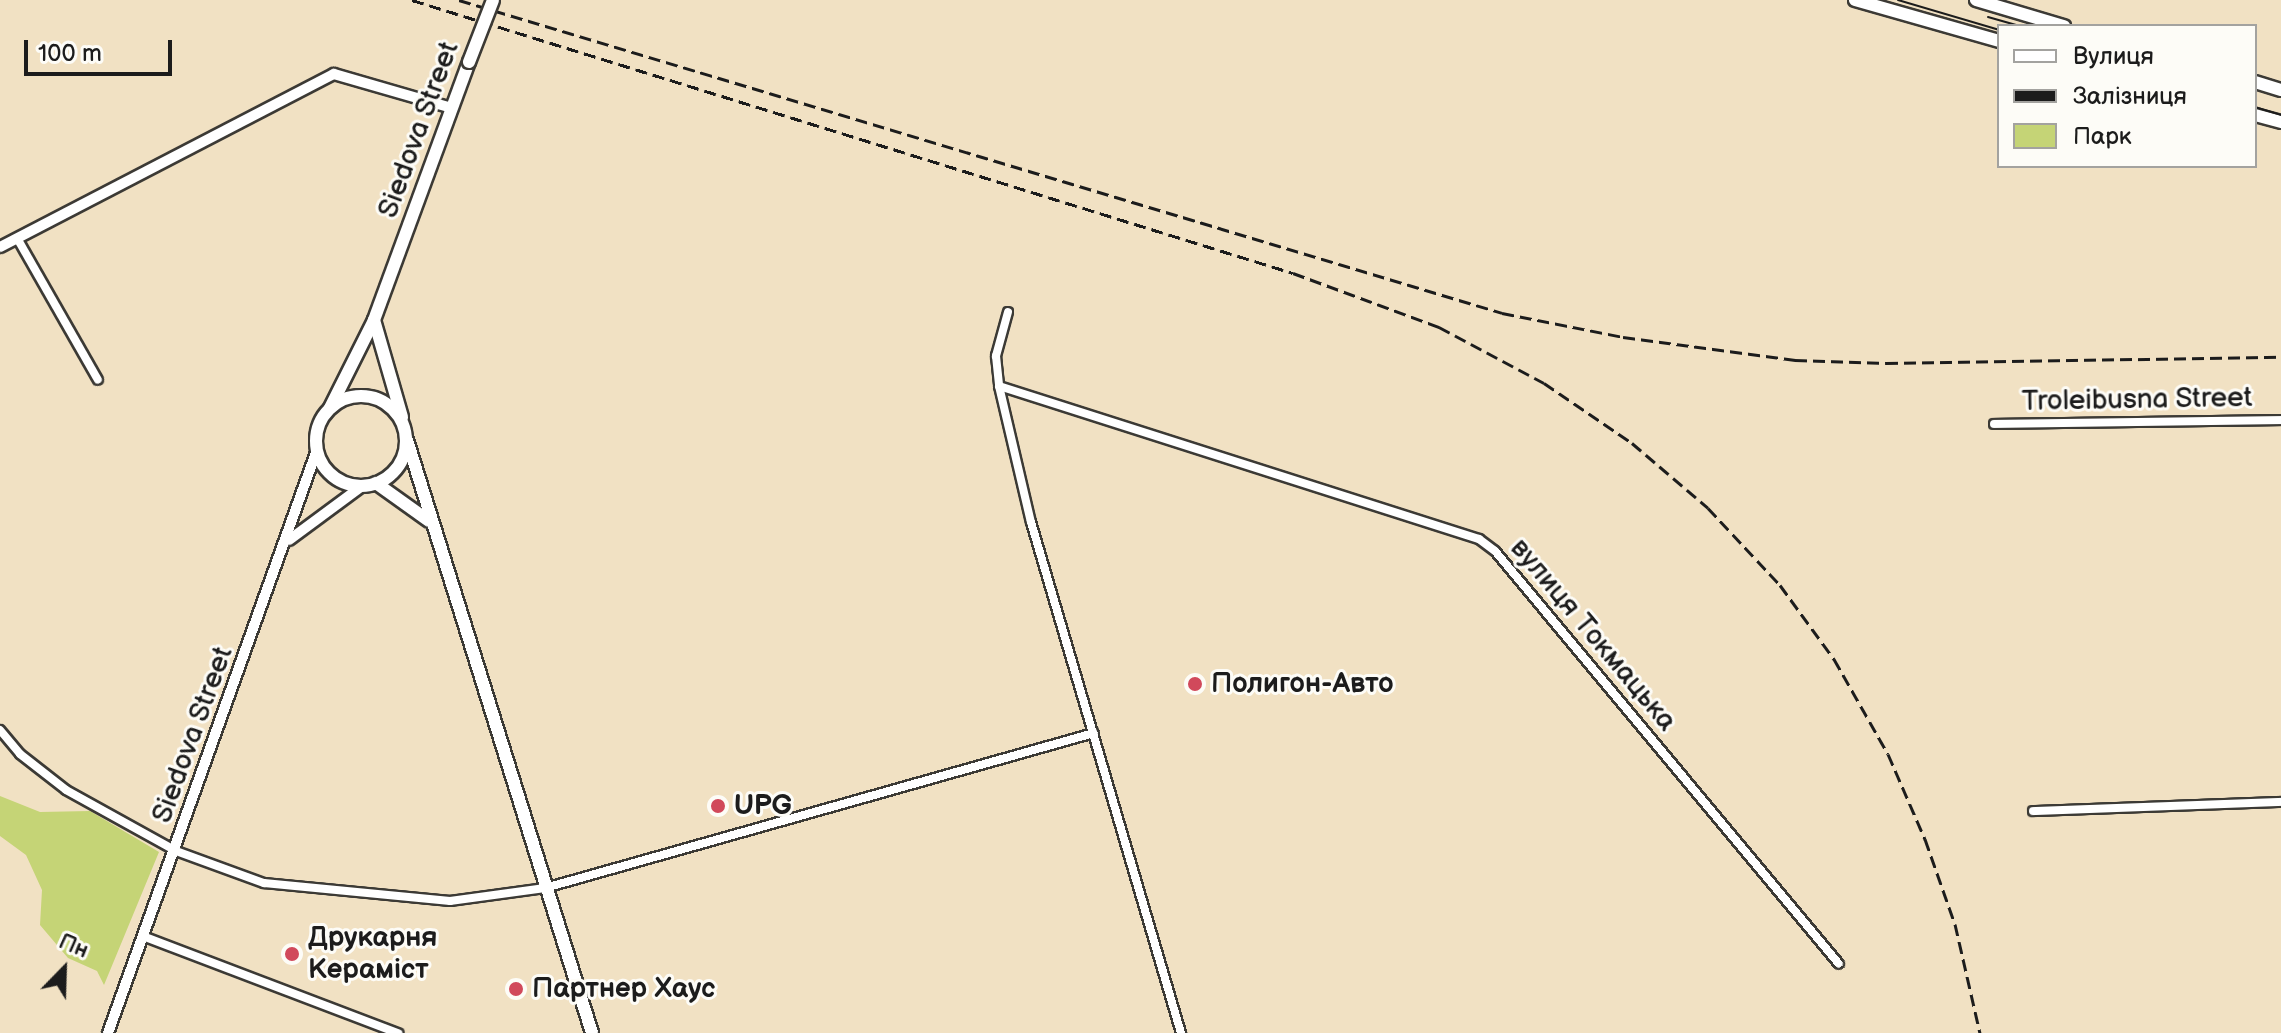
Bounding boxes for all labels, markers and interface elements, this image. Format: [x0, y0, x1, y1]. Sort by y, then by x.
scale bar [28, 24, 176, 74]
legend [1997, 24, 2257, 168]
street label: Siedova Street [372, 37, 466, 223]
text: 100 m [38, 39, 102, 68]
text: Вулиця [2073, 42, 2154, 71]
text: Залізниця [2073, 82, 2187, 111]
text: Парк [2073, 122, 2131, 151]
street label: Troleibusna Street [2021, 381, 2253, 419]
street label: вулиця Токмацька [1503, 532, 1683, 738]
street label: Siedova Street [146, 642, 240, 828]
place label: Полигон-Авто [1211, 667, 1393, 701]
marker: Полигон-Авто [1186, 675, 1204, 693]
place label: UPG [734, 789, 792, 823]
marker: UPG [709, 797, 727, 815]
place label: Друкарня Кераміст [308, 921, 438, 987]
text: Пн [55, 928, 92, 965]
north arrow [24, 929, 104, 1009]
marker: Друкарня Кераміст [283, 945, 301, 963]
place label: Партнер Хаус [532, 972, 715, 1006]
marker: Партнер Хаус [507, 980, 525, 998]

